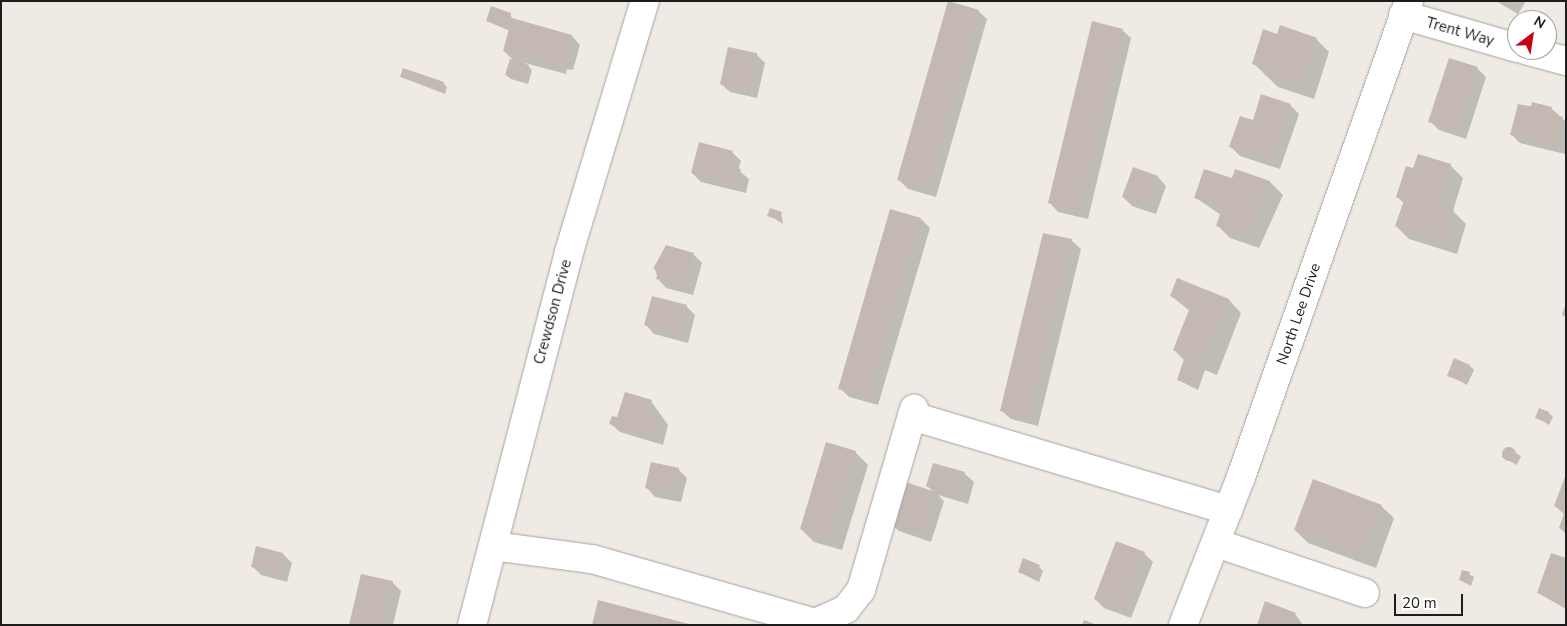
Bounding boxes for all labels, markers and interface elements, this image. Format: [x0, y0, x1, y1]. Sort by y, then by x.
north arrow [1507, 10, 1557, 60]
text: N [1530, 12, 1549, 33]
street label: Trent Way [1424, 14, 1496, 50]
street label: Crewdson Drive [530, 258, 576, 366]
street label: North Lee Drive [1273, 261, 1325, 367]
scale bar [1397, 584, 1466, 616]
text: 20 m [1402, 593, 1437, 613]

